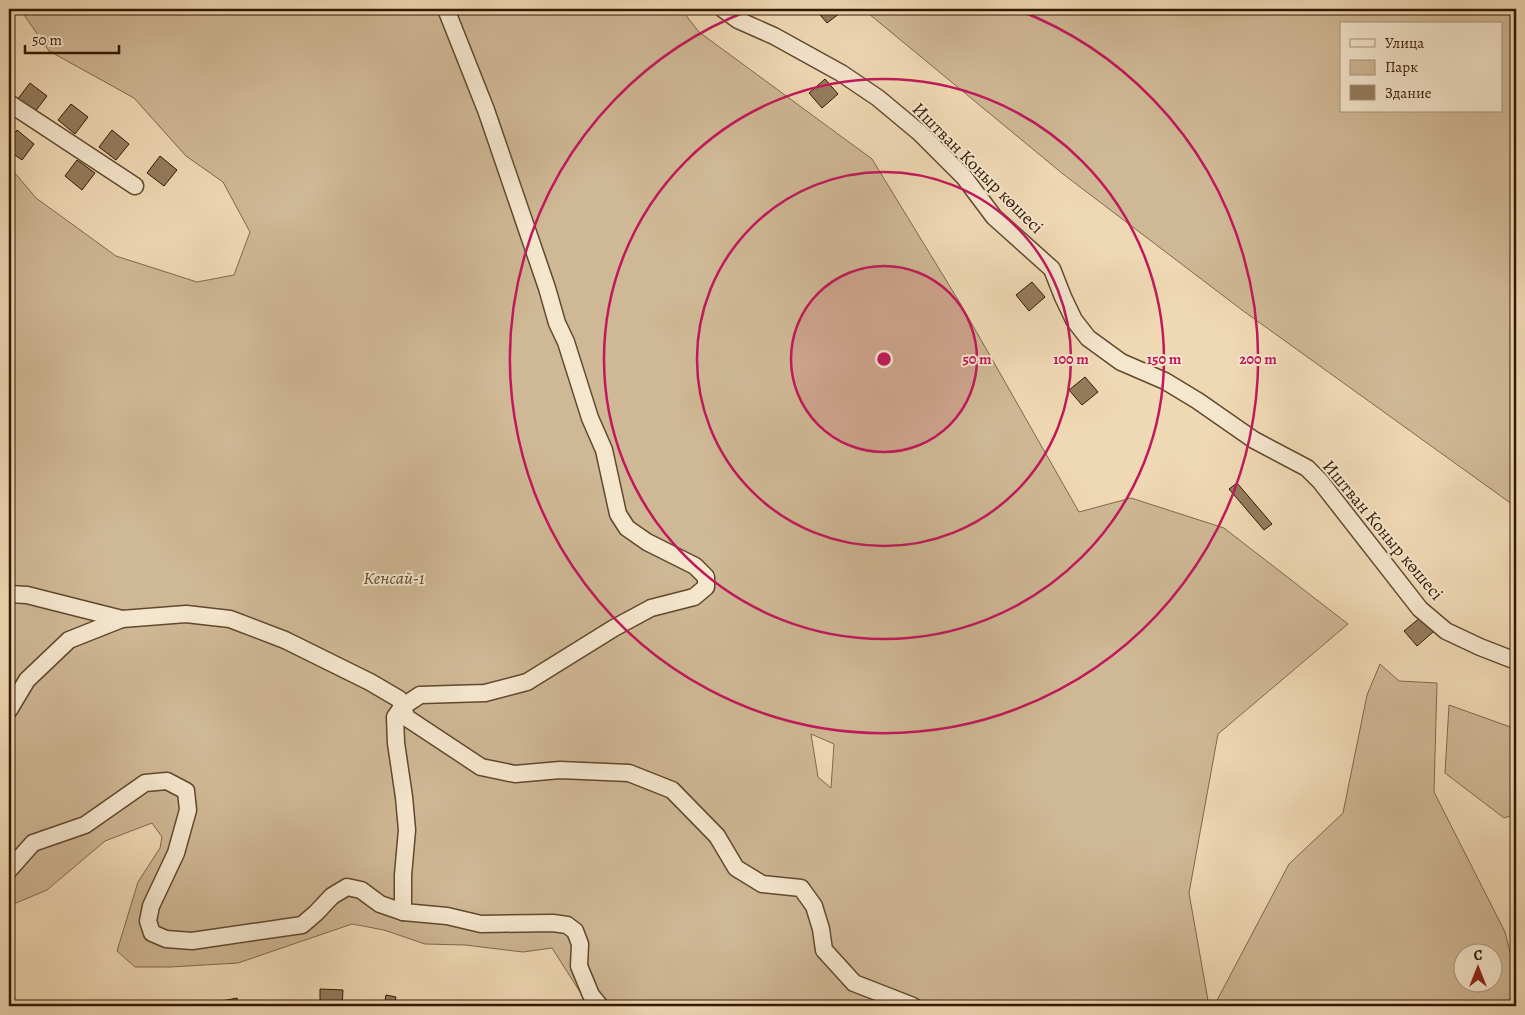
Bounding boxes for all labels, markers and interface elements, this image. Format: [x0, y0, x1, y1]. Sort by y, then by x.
scale bar [25, 22, 119, 54]
legend [1340, 22, 1502, 112]
text: 50 m [32, 30, 62, 50]
text: Улица [1385, 33, 1424, 53]
text: Парк [1385, 57, 1418, 77]
text: Здание [1385, 83, 1432, 103]
street label: Иштван Коныр көшесі [907, 97, 1049, 239]
text: 50 m [962, 349, 992, 369]
text: 100 m [1053, 349, 1089, 369]
text: 150 m [1147, 349, 1182, 369]
text: 200 m [1239, 349, 1277, 369]
centre of rings [875, 350, 893, 368]
street label: Иштван Коныр көшесі [1317, 455, 1449, 605]
park label: Кенсай-1 [363, 566, 425, 590]
north arrow [1452, 942, 1502, 992]
text: С [1474, 946, 1483, 965]

